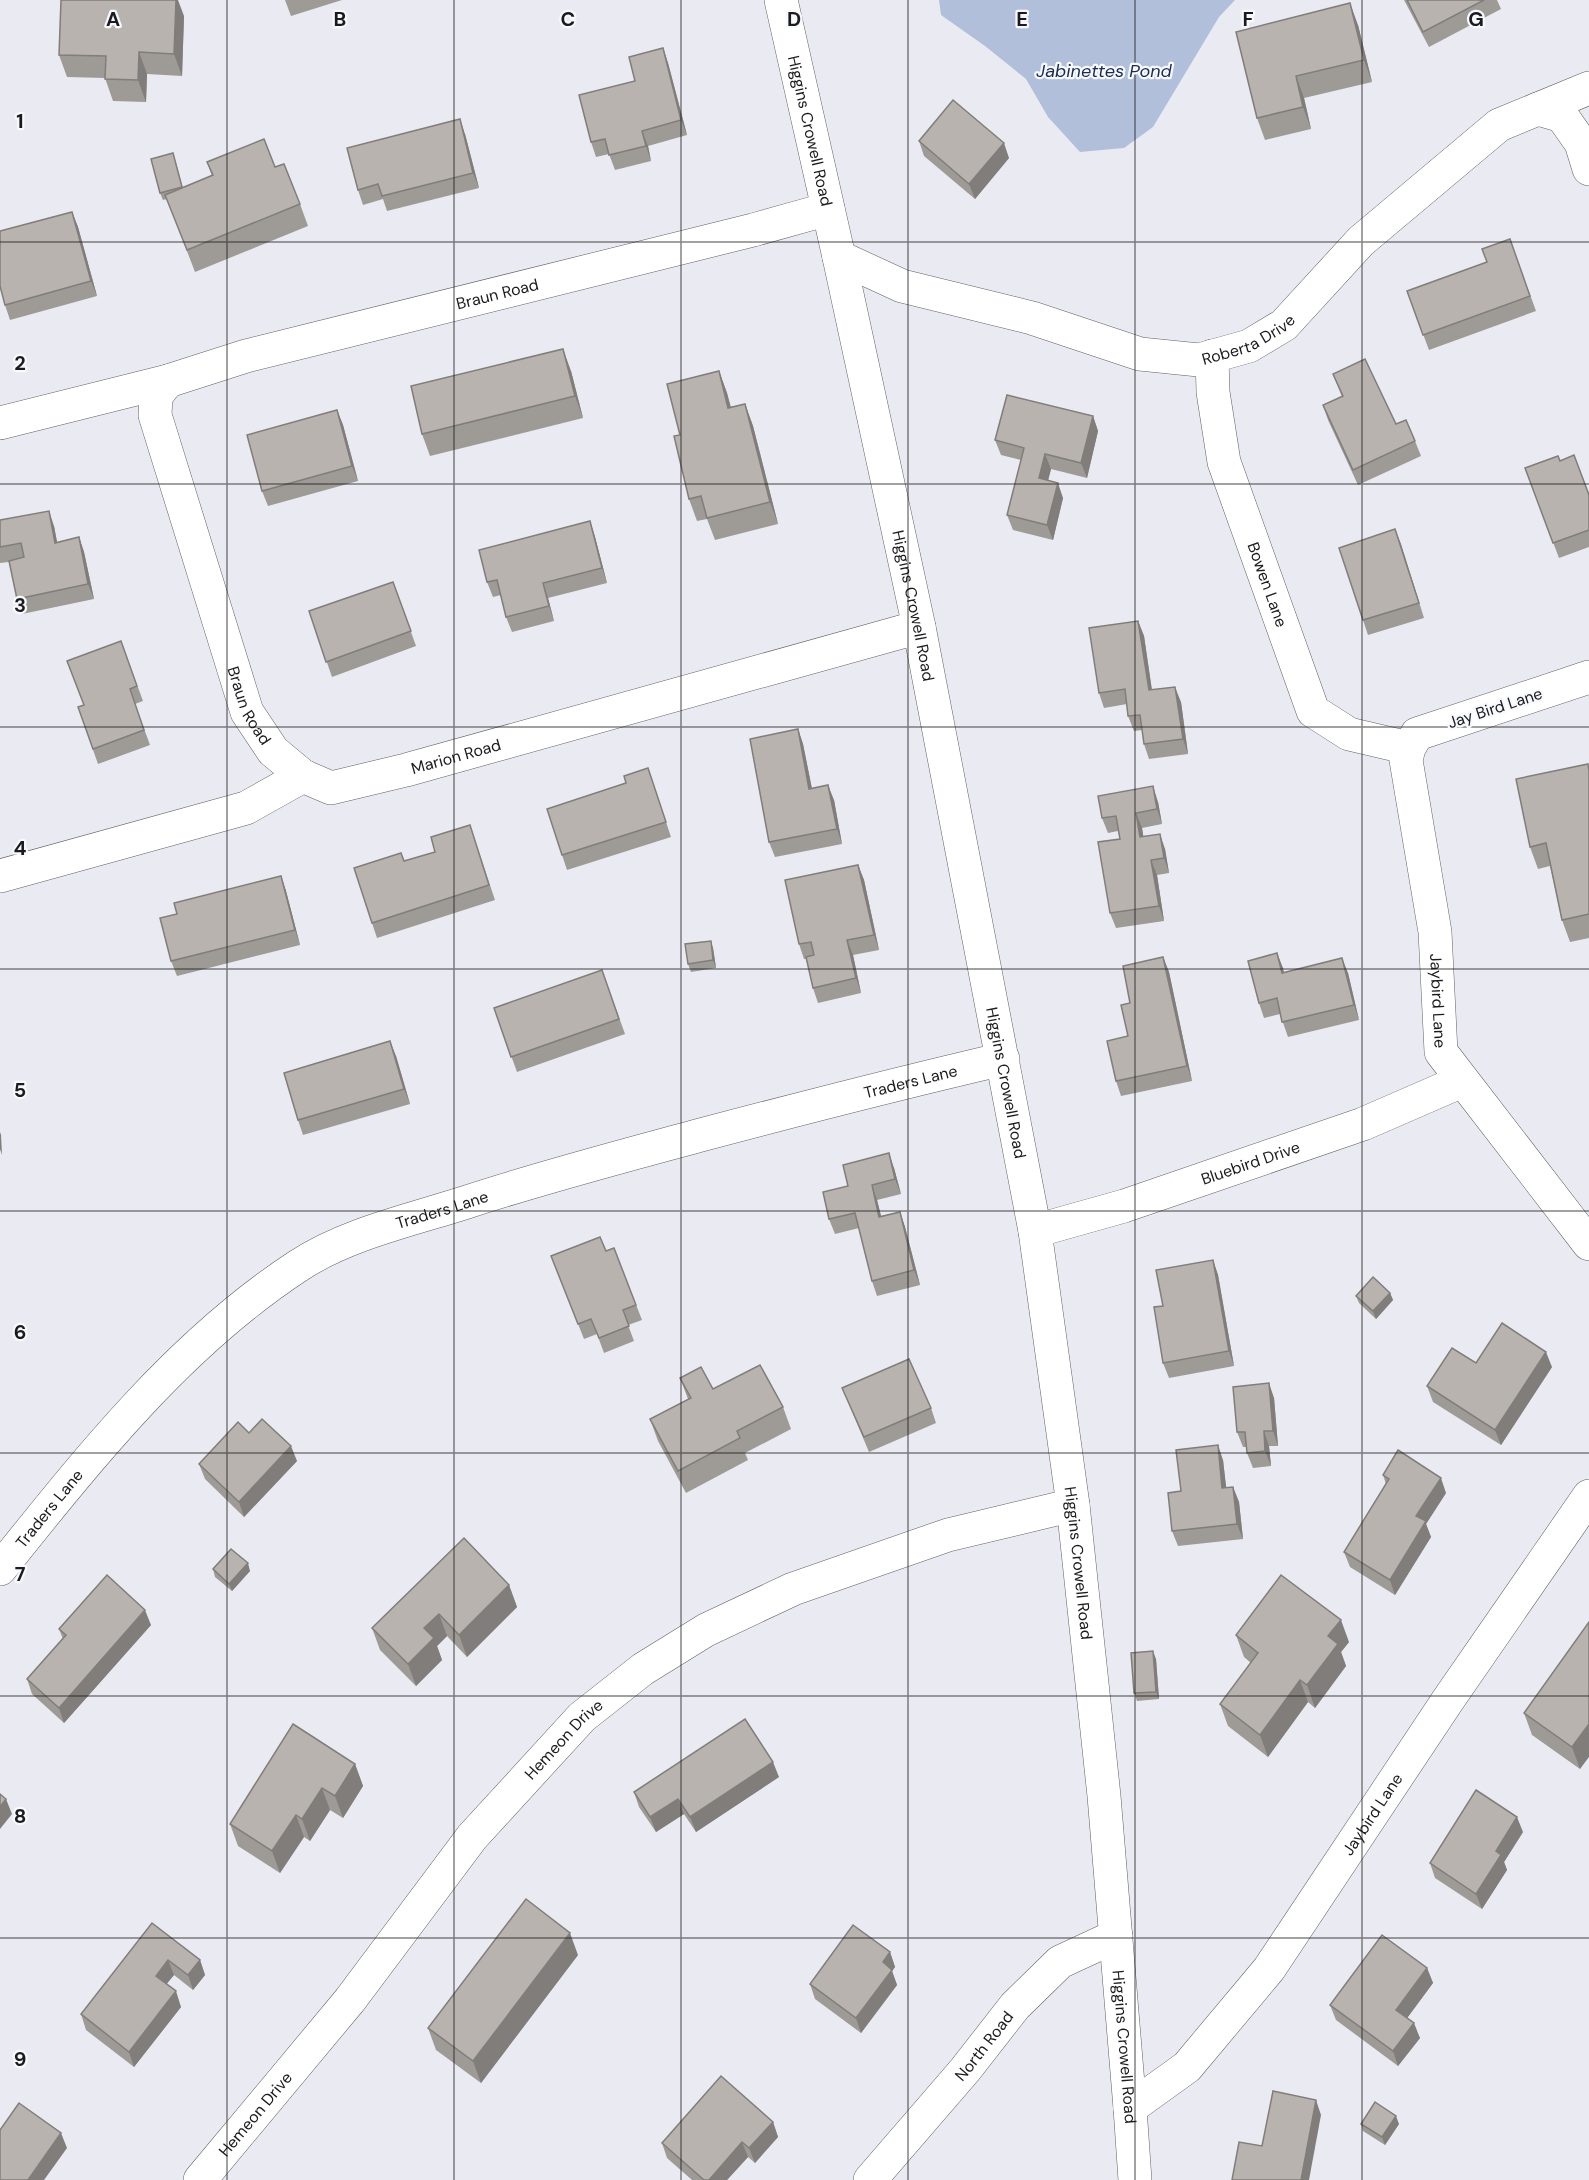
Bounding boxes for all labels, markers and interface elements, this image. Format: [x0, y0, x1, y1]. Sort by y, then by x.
text: A [106, 6, 120, 32]
text: B [334, 6, 346, 32]
text: C [561, 6, 575, 32]
text: D [787, 6, 801, 32]
text: E [1016, 6, 1028, 32]
text: F [1242, 6, 1254, 32]
text: G [1468, 6, 1484, 32]
street label: Higgins Crowell Road [783, 53, 838, 208]
water label: Jabinettes Pond [1036, 59, 1172, 83]
text: 1 [16, 108, 24, 134]
street label: Braun Road [454, 273, 541, 314]
street label: Roberta Drive [1199, 310, 1299, 369]
text: 2 [14, 350, 26, 376]
street label: Higgins Crowell Road [888, 528, 940, 683]
street label: Bowen Lane [1243, 539, 1293, 630]
text: 3 [14, 592, 26, 618]
street label: Braun Road [223, 664, 276, 749]
street label: Jay Bird Lane [1445, 683, 1545, 733]
street label: Marion Road [409, 734, 503, 779]
text: 4 [14, 835, 27, 861]
street label: Jaybird Lane [1426, 953, 1451, 1049]
street label: Higgins Crowell Road [982, 1005, 1031, 1160]
street label: Traders Lane [862, 1060, 959, 1103]
text: 5 [14, 1077, 26, 1103]
street label: Bluebird Drive [1198, 1136, 1303, 1189]
street label: Traders Lane [393, 1185, 491, 1233]
text: 6 [14, 1319, 26, 1345]
street label: Traders Lane [11, 1465, 87, 1552]
street label: Higgins Crowell Road [1060, 1485, 1098, 1641]
text: 7 [15, 1561, 26, 1587]
street label: Hemeon Drive [520, 1694, 607, 1784]
street label: Jaybird Lane [1337, 1769, 1407, 1859]
text: 8 [14, 1803, 26, 1829]
street label: Higgins Crowell Road [1108, 1969, 1142, 2124]
street label: North Road [950, 2006, 1018, 2085]
text: 9 [14, 2046, 26, 2072]
street label: Hemeon Drive [214, 2067, 296, 2161]

